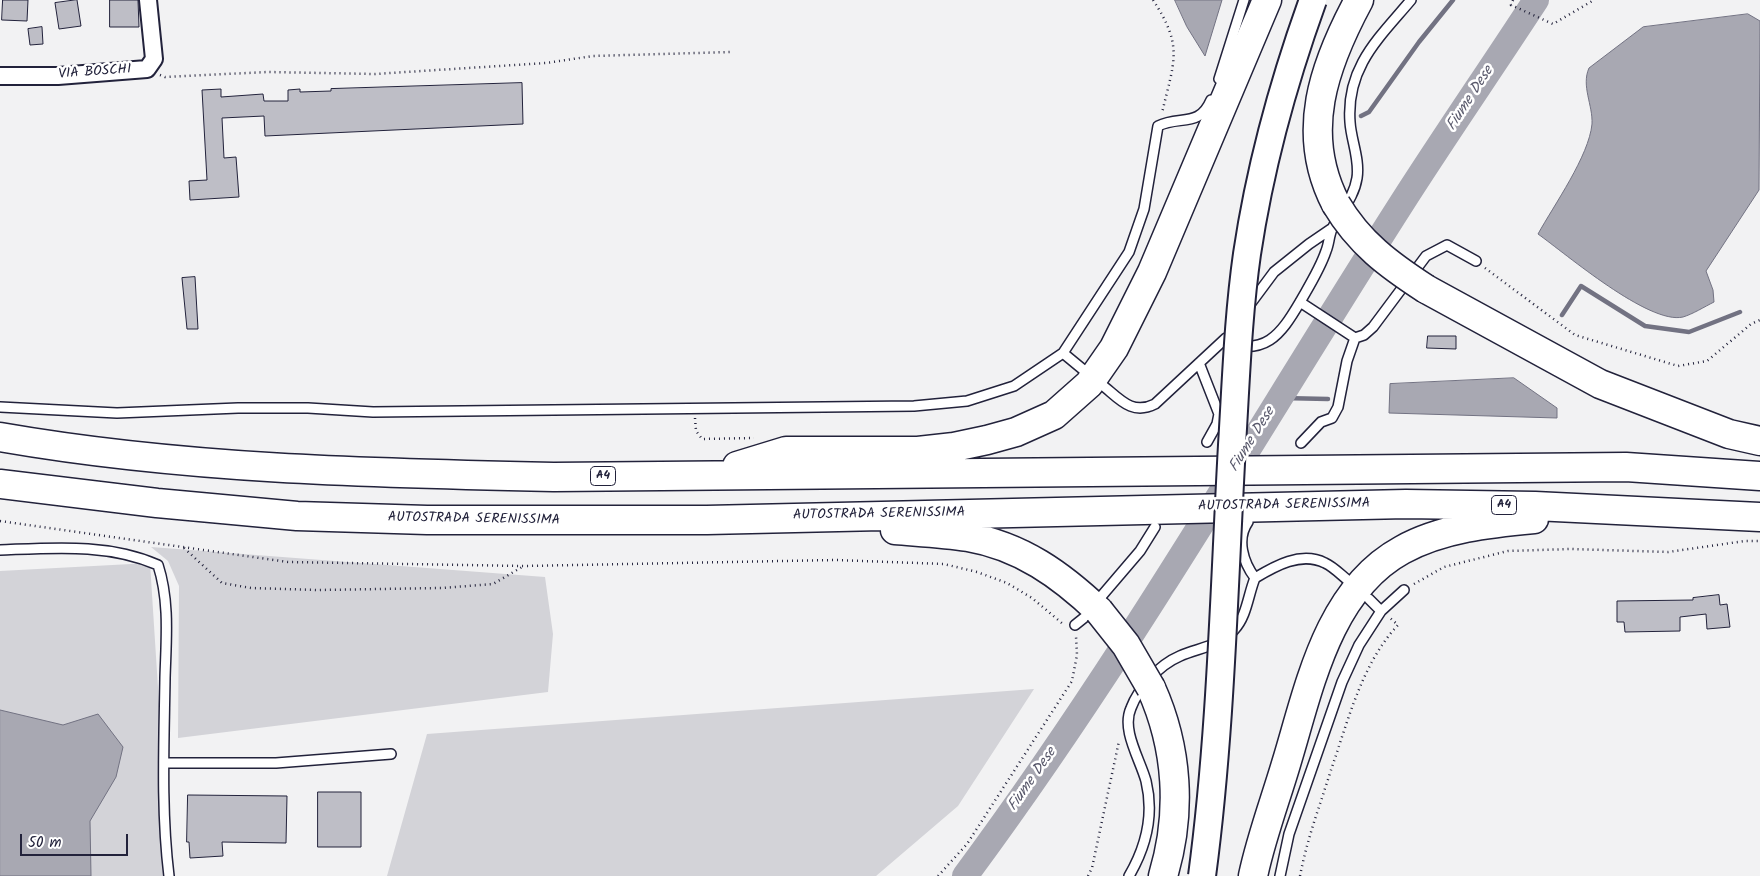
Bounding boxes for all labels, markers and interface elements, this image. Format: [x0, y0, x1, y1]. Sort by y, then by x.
street label: VIA BOSCHI [58, 62, 132, 84]
water label: Fiume Dese [1444, 64, 1498, 134]
water label: Fiume Dese [1226, 404, 1280, 476]
road number: A4 [590, 466, 616, 486]
street label: AUTOSTRADA SERENISSIMA [1198, 496, 1370, 516]
road number: A4 [1492, 496, 1516, 514]
street label: AUTOSTRADA SERENISSIMA [793, 505, 965, 525]
street label: AUTOSTRADA SERENISSIMA [388, 510, 560, 530]
water label: Fiume Dese [1005, 745, 1061, 815]
scale bar [22, 824, 130, 856]
text: 50 m [28, 831, 62, 855]

